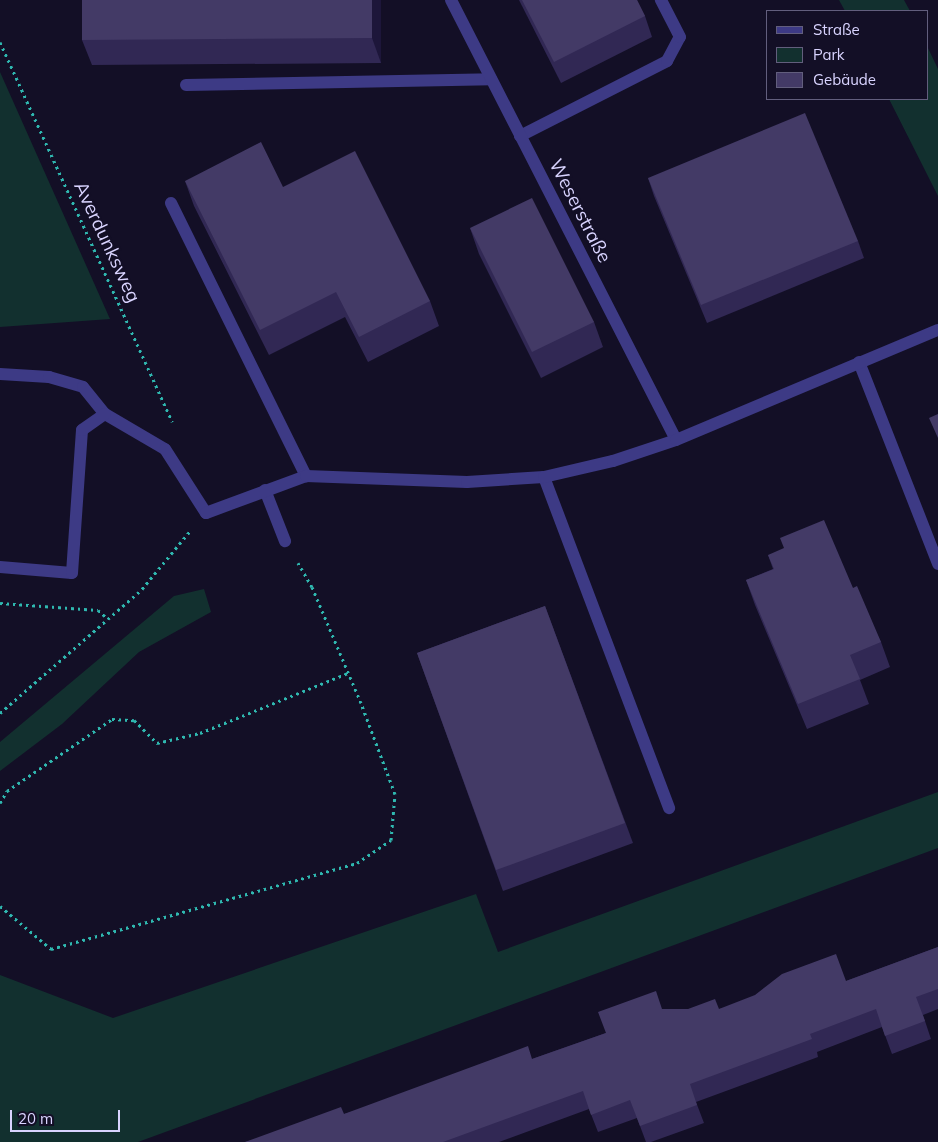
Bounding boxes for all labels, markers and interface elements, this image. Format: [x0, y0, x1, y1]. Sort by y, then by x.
legend [766, 10, 928, 100]
text: Straße [813, 20, 860, 39]
text: Park [813, 45, 845, 64]
text: Gebäude [813, 70, 876, 89]
street label: Weserstraße [544, 155, 616, 267]
street label: Averdunksweg [69, 178, 145, 306]
scale bar [12, 1100, 122, 1132]
text: 20 m [18, 1109, 53, 1128]

